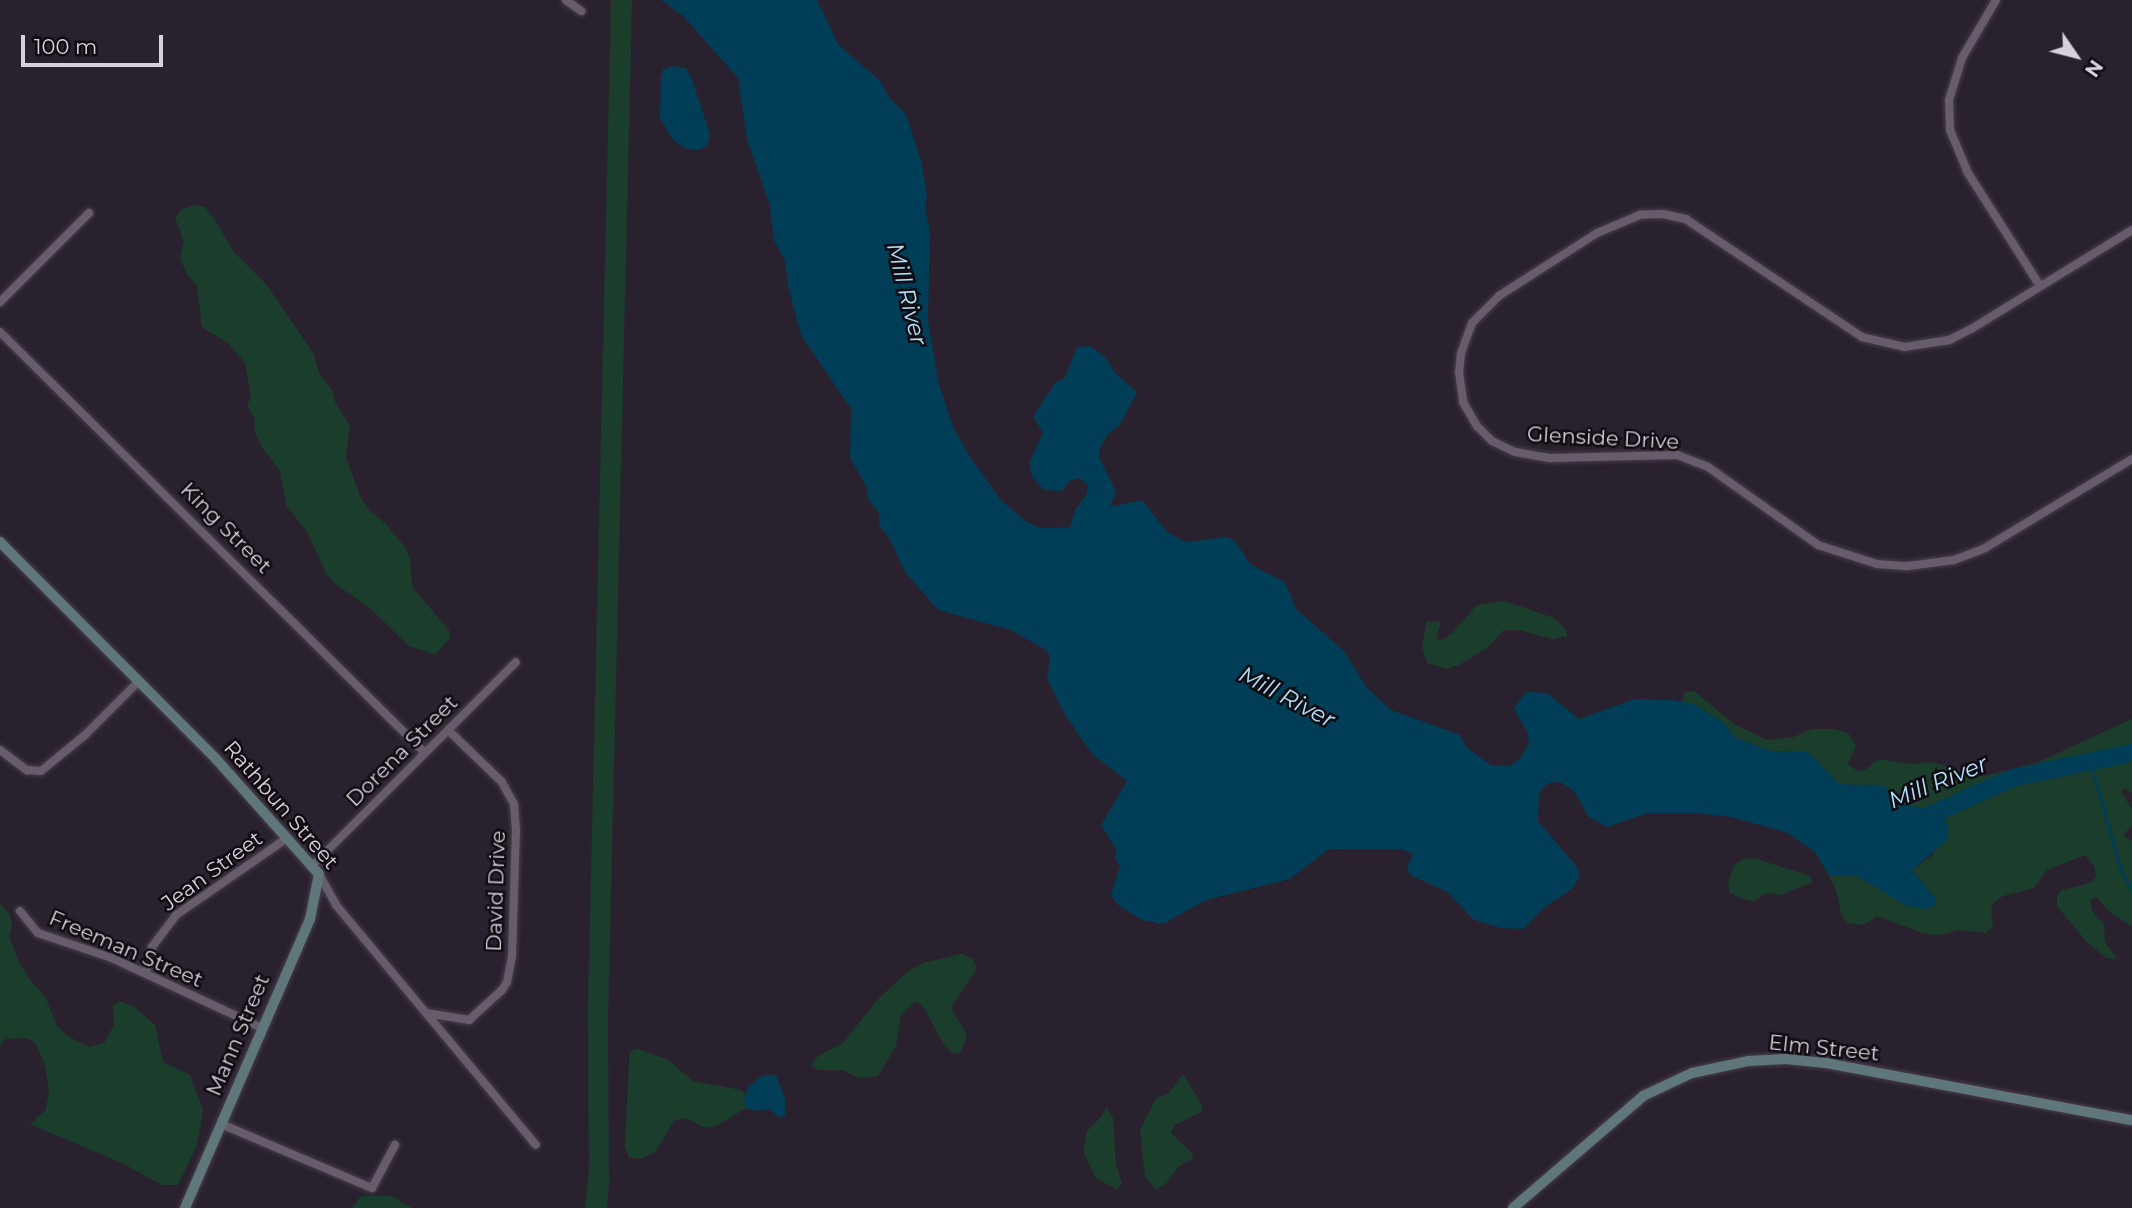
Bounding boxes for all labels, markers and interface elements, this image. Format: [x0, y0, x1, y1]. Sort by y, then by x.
scale bar [24, 21, 166, 65]
north arrow [2041, 21, 2111, 91]
text: 100 m [34, 34, 97, 59]
text: N [2080, 55, 2107, 81]
water label: Mill River [881, 240, 933, 348]
street label: Glenside Drive [1526, 421, 1680, 455]
street label: King Street [175, 477, 277, 579]
water label: Mill River [1234, 660, 1340, 734]
street label: Dorena Street [341, 690, 463, 812]
street label: Rathbun Street [218, 736, 344, 874]
water label: Mill River [1884, 750, 1992, 814]
street label: Jean Street [157, 826, 267, 916]
street label: David Drive [481, 830, 511, 952]
street label: Freeman Street [45, 905, 207, 993]
street label: Mann Street [201, 970, 275, 1100]
street label: Elm Street [1768, 1030, 1880, 1066]

